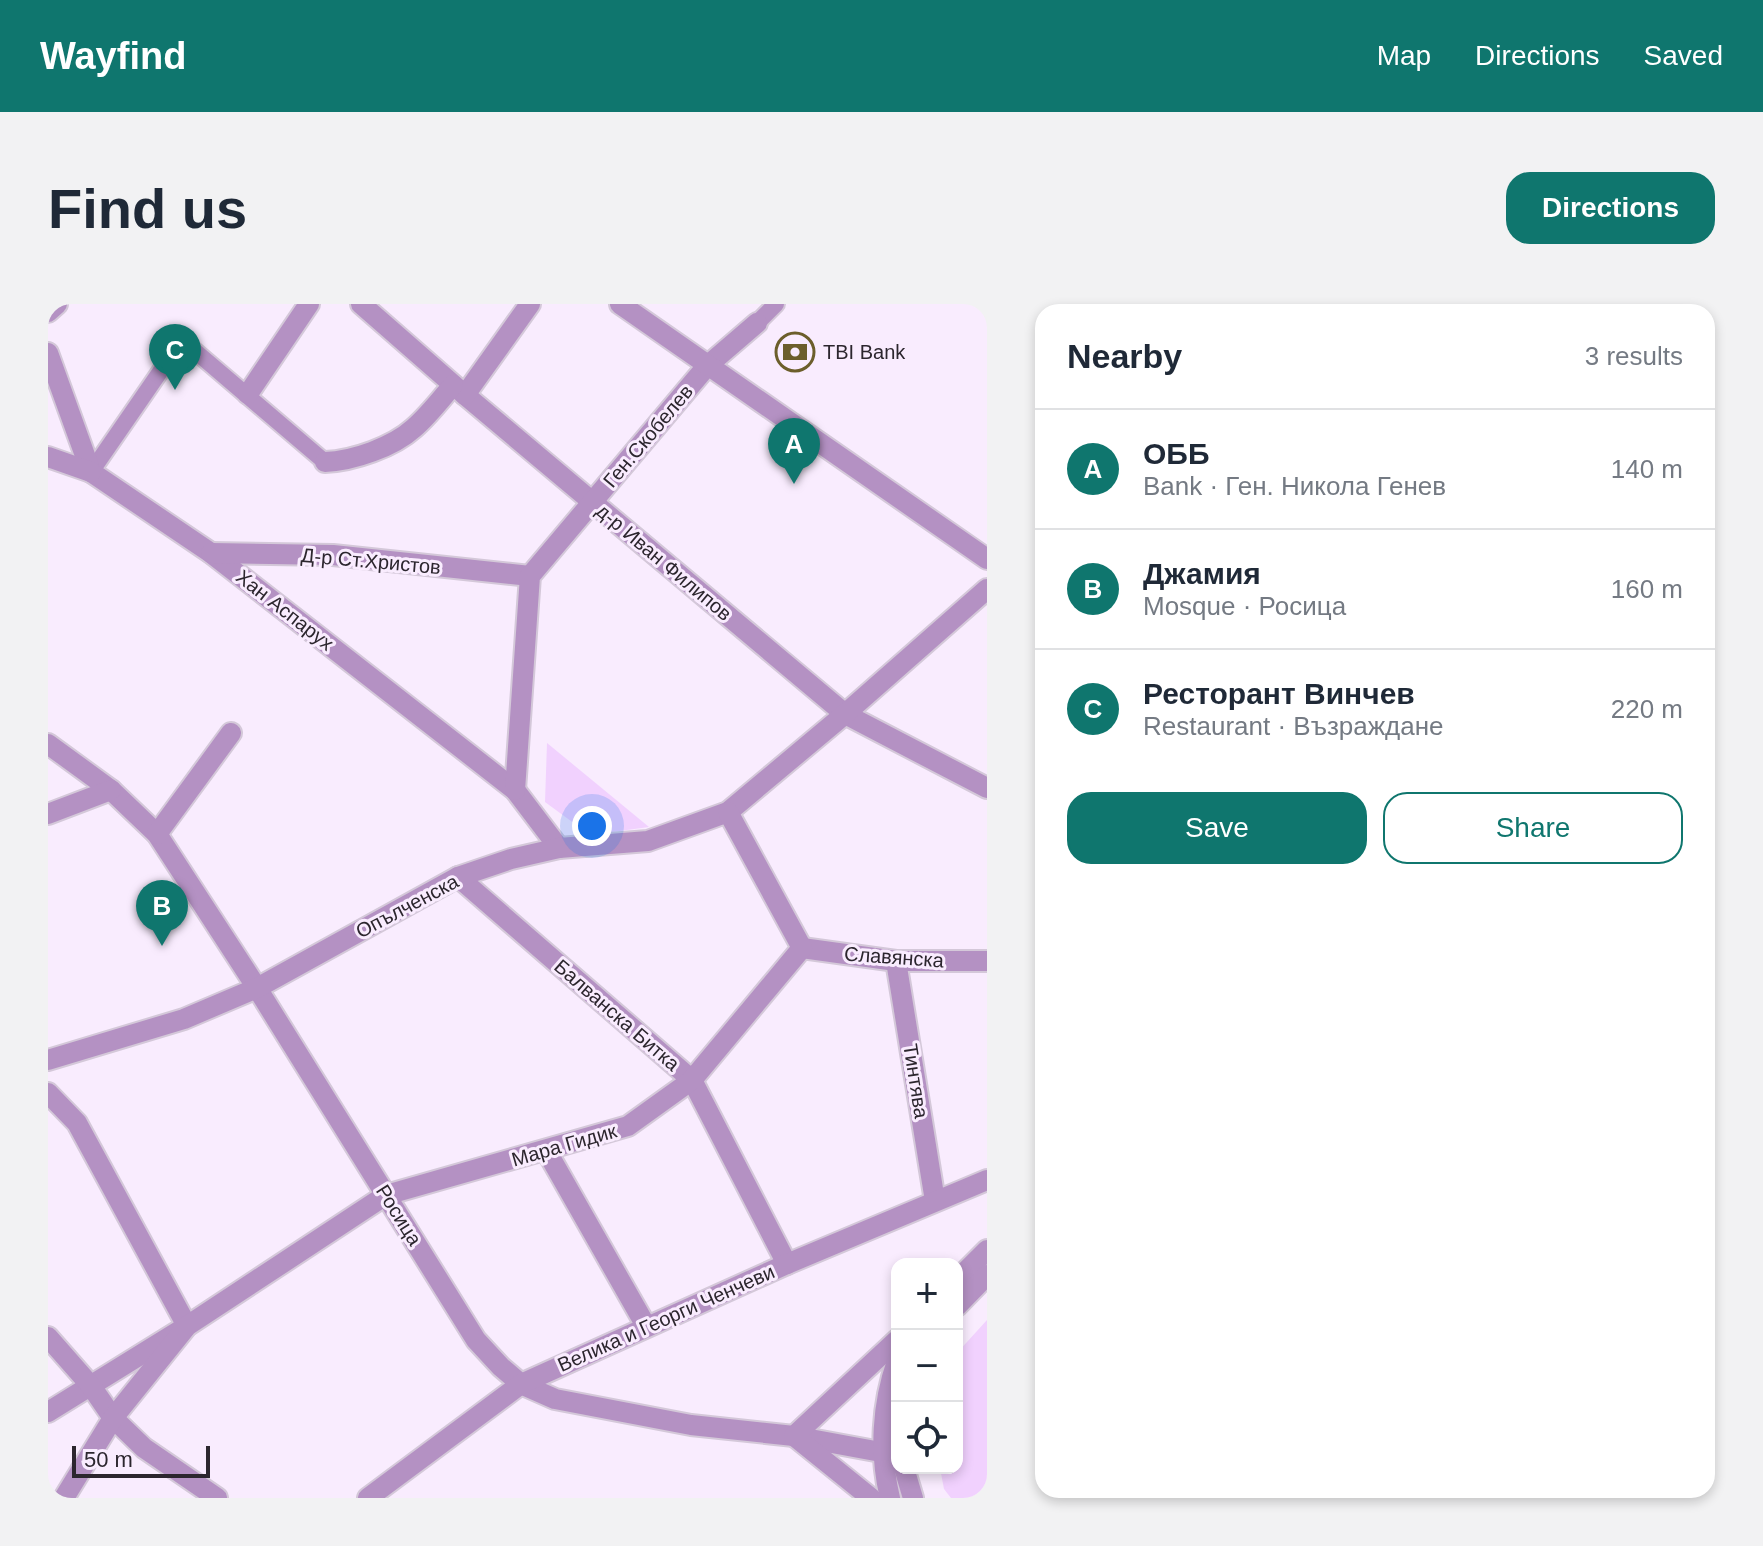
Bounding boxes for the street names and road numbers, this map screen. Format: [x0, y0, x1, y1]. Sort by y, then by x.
street label: Ген.Скобелев [599, 380, 697, 492]
street label: д-р Иван Филипов [592, 499, 736, 625]
street label: Д-р Ст.Христов [300, 544, 442, 578]
street label: Хан Аспарух [232, 565, 338, 655]
street label: Опълченска [352, 869, 463, 942]
street label: Славянска [843, 943, 945, 972]
street label: Балванска Битка [550, 955, 685, 1076]
street label: Тинтява [899, 1042, 933, 1121]
street label: Мара Гидик [509, 1119, 619, 1170]
street label: Росица [372, 1181, 427, 1250]
street label: Велика и Георги Ченчеви [554, 1260, 778, 1376]

